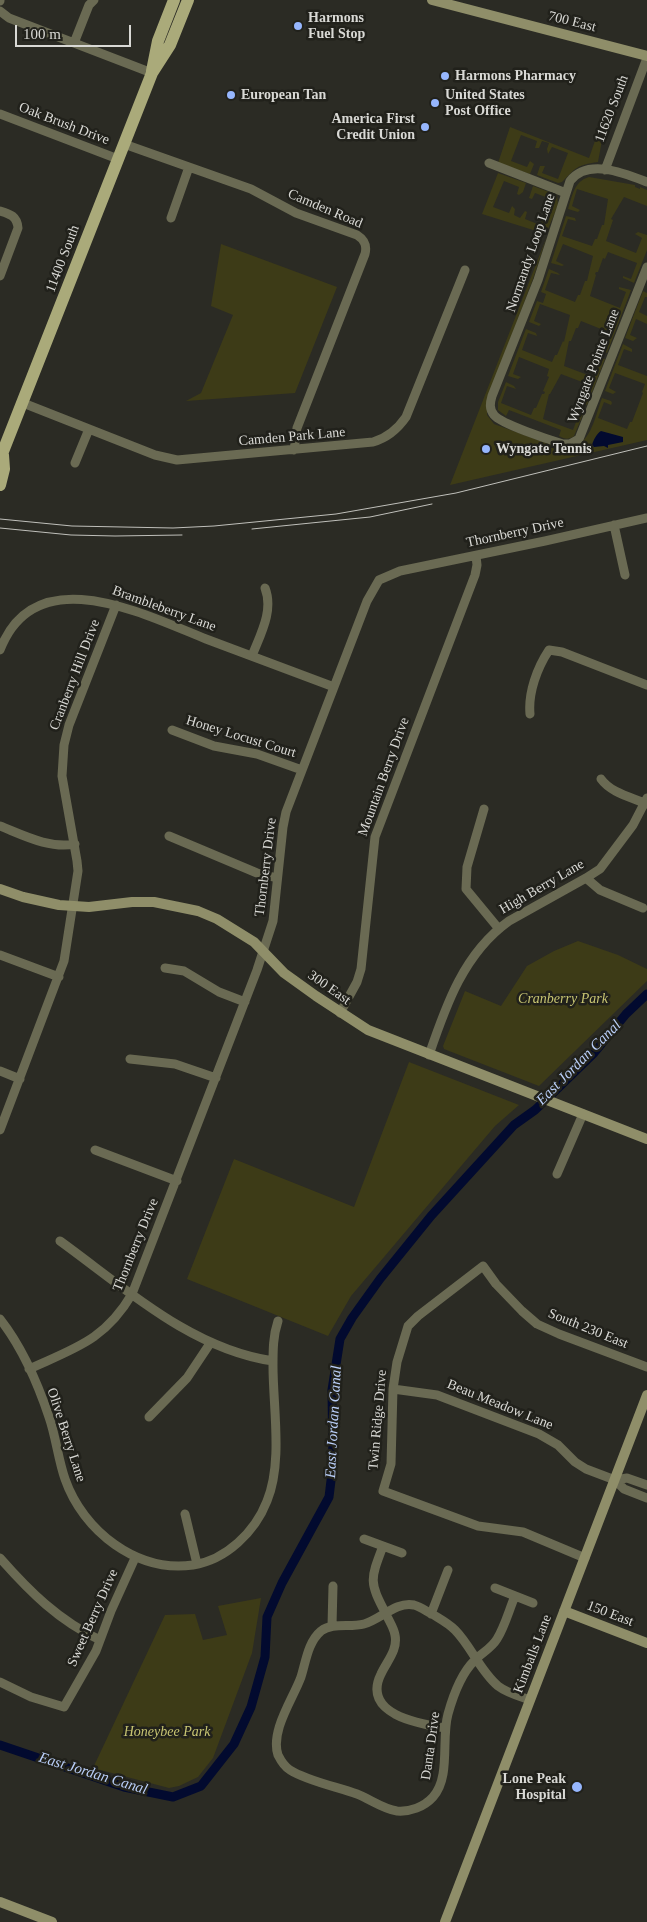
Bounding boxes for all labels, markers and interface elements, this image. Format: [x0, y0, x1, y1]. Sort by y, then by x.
street label: 700 East [546, 8, 598, 36]
place label: Harmons Fuel Stop [308, 10, 365, 42]
scale bar [18, 15, 134, 47]
marker: Harmons Fuel Stop [292, 20, 304, 32]
text: 100 m [23, 26, 61, 42]
place label: Harmons Pharmacy [455, 68, 576, 84]
marker: Harmons Pharmacy [439, 70, 451, 82]
street label: 11620 South [591, 73, 633, 145]
place label: European Tan [241, 87, 326, 103]
place label: United States Post Office [445, 87, 525, 120]
marker: European Tan [225, 89, 237, 101]
marker: United States Post Office [429, 97, 441, 109]
street label: Oak Brush Drive [16, 99, 112, 149]
place label: America First Credit Union [331, 111, 415, 144]
marker: America First Credit Union [419, 121, 431, 133]
street label: Camden Road [285, 186, 365, 232]
street label: Normandy Loop Lane [503, 191, 559, 315]
street label: 11400 South [42, 223, 84, 295]
street label: Wyngate Pointe Lane [565, 307, 623, 425]
street label: Camden Park Lane [238, 424, 346, 450]
place label: Wyngate Tennis [496, 441, 592, 457]
marker: Wyngate Tennis [480, 443, 492, 455]
street label: Thornberry Drive [465, 514, 565, 552]
street label: Brambleberry Lane [110, 582, 218, 636]
street label: Cranberry Hill Drive [46, 617, 104, 733]
street label: Honey Locust Court [184, 712, 298, 762]
street label: Mountain Berry Drive [355, 715, 413, 839]
street label: Thornberry Drive [252, 817, 280, 917]
street label: High Berry Lane [497, 856, 587, 918]
street label: 300 East [304, 967, 354, 1009]
park label: Cranberry Park [518, 991, 608, 1007]
water label: East Jordan Canal [533, 1017, 625, 1109]
street label: Thornberry Drive [110, 1196, 162, 1294]
street label: South 230 East [546, 1305, 630, 1353]
water label: East Jordan Canal [322, 1365, 346, 1479]
street label: Twin Ridge Drive [365, 1369, 391, 1471]
street label: Beau Meadow Lane [445, 1376, 555, 1434]
street label: Olive Berry Lane [43, 1386, 89, 1484]
street label: Sweet Berry Drive [64, 1567, 122, 1669]
street label: 150 East [584, 1597, 636, 1631]
street label: Kimballs Lane [510, 1612, 556, 1696]
street label: Danta Drive [418, 1711, 444, 1781]
park label: Honeybee Park [124, 1724, 210, 1740]
water label: East Jordan Canal [36, 1749, 150, 1799]
place label: Lone Peak Hospital [503, 1771, 566, 1804]
marker: Lone Peak Hospital [570, 1780, 584, 1794]

